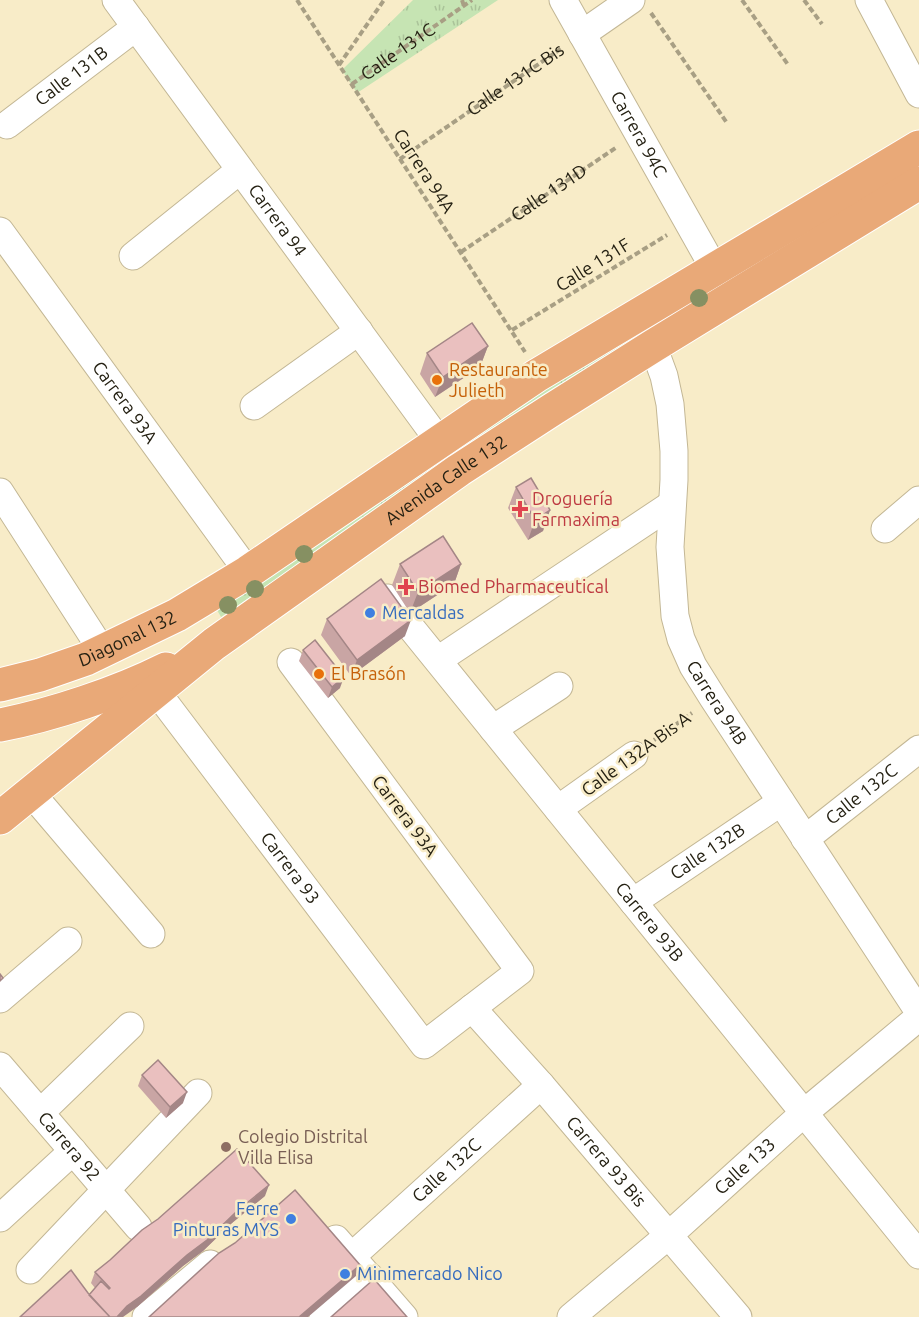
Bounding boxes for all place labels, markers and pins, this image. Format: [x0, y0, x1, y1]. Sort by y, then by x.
place label: Restaurante Julieth [449, 359, 548, 400]
marker: Restaurante Julieth [430, 373, 444, 387]
place label: Droguería Farmaxima [532, 488, 620, 529]
marker: Droguería Farmaxima [513, 502, 527, 516]
place label: Biomed Pharmaceutical [418, 576, 609, 596]
marker: Biomed Pharmaceutical [399, 580, 413, 594]
place label: Mercaldas [382, 602, 464, 622]
marker: Mercaldas [363, 606, 377, 620]
place label: El Brasón [331, 663, 406, 683]
marker: El Brasón [312, 667, 326, 681]
place label: Colegio Distrital Villa Elisa [238, 1126, 368, 1167]
marker: Colegio Distrital Villa Elisa [219, 1140, 233, 1154]
place label: Ferre Pinturas MYS [173, 1198, 279, 1239]
marker: Ferre Pinturas MYS [284, 1212, 298, 1226]
place label: Minimercado Nico [357, 1263, 503, 1283]
marker: Minimercado Nico [338, 1267, 352, 1281]

